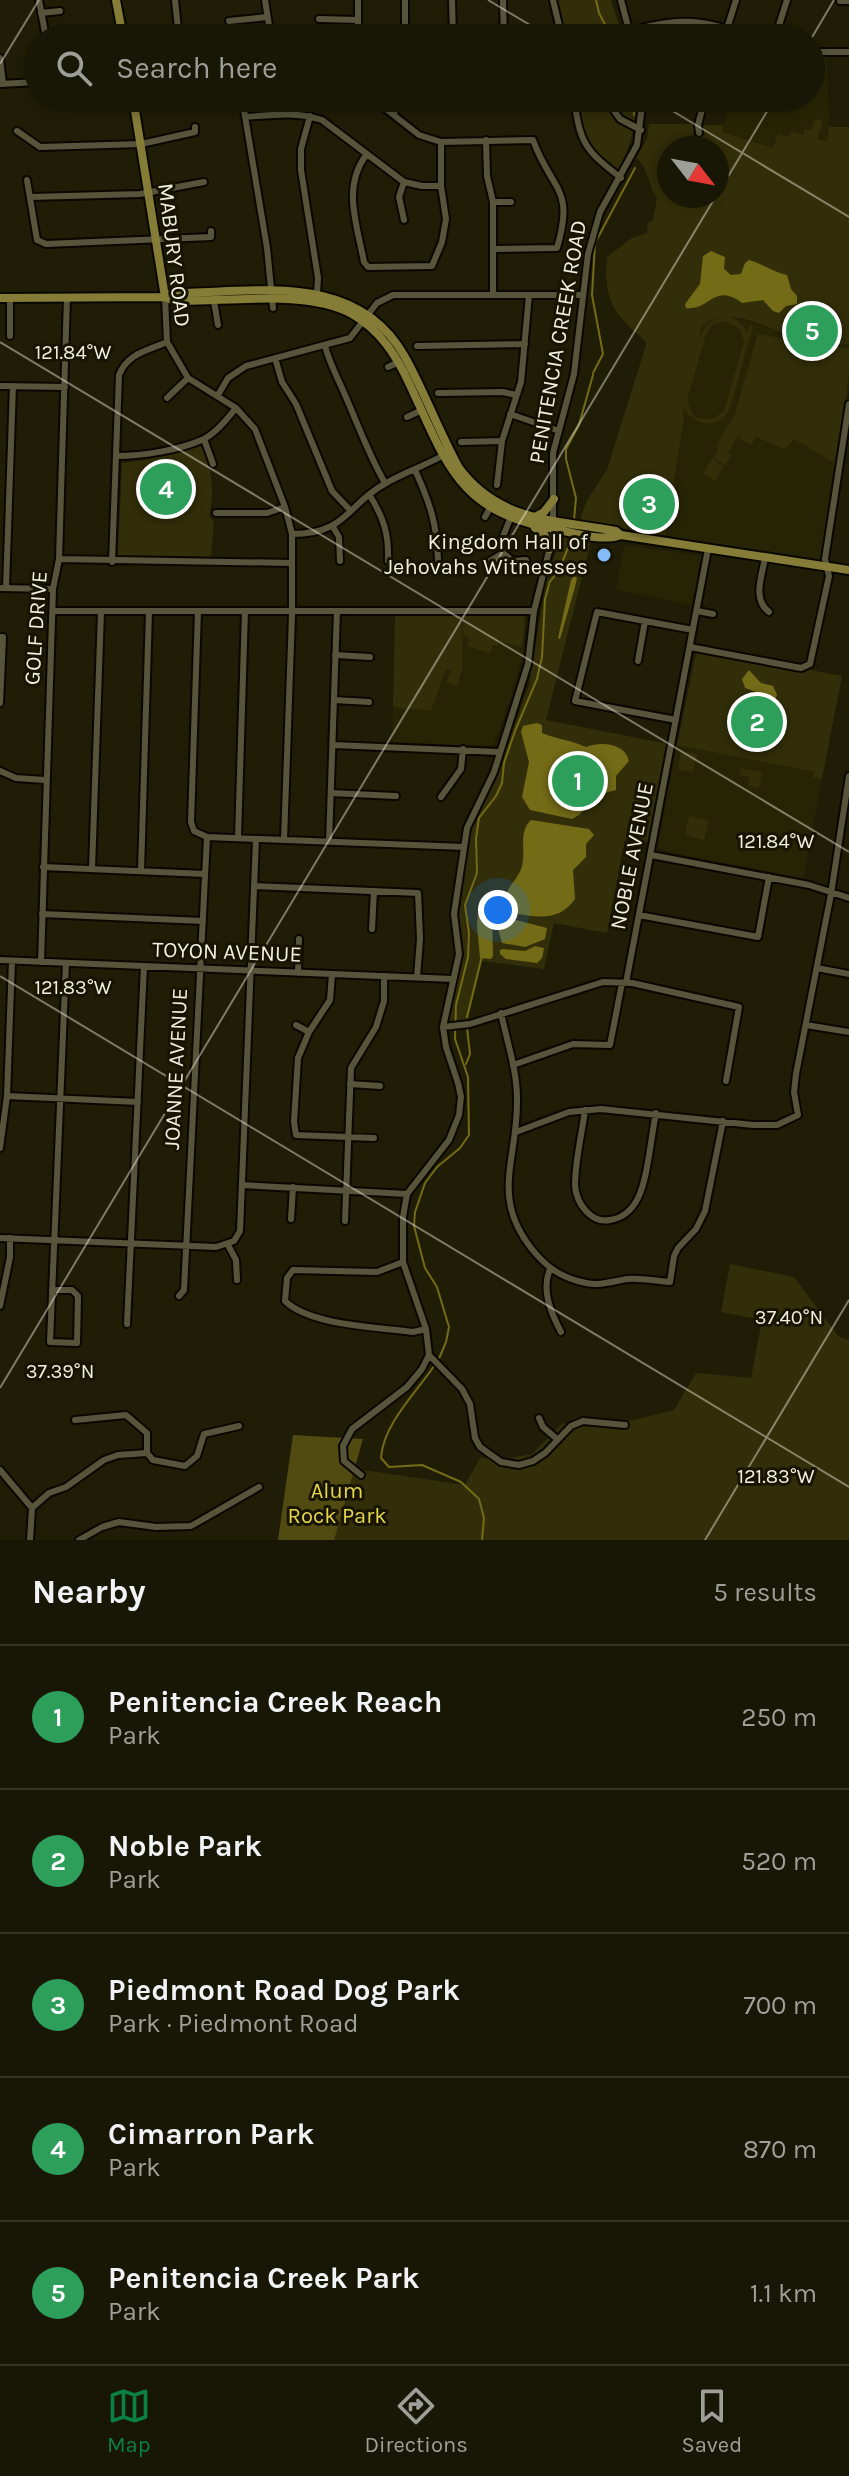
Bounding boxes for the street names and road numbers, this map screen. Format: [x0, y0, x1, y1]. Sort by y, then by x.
street label: MABURY ROAD [152, 181, 196, 329]
street label: PENITENCIA CREEK ROAD [524, 218, 592, 466]
street label: GOLF DRIVE [19, 570, 53, 686]
street label: NOBLE AVENUE [605, 780, 659, 932]
street label: TOYON AVENUE [152, 936, 302, 968]
street label: JOANNE AVENUE [159, 987, 193, 1151]

